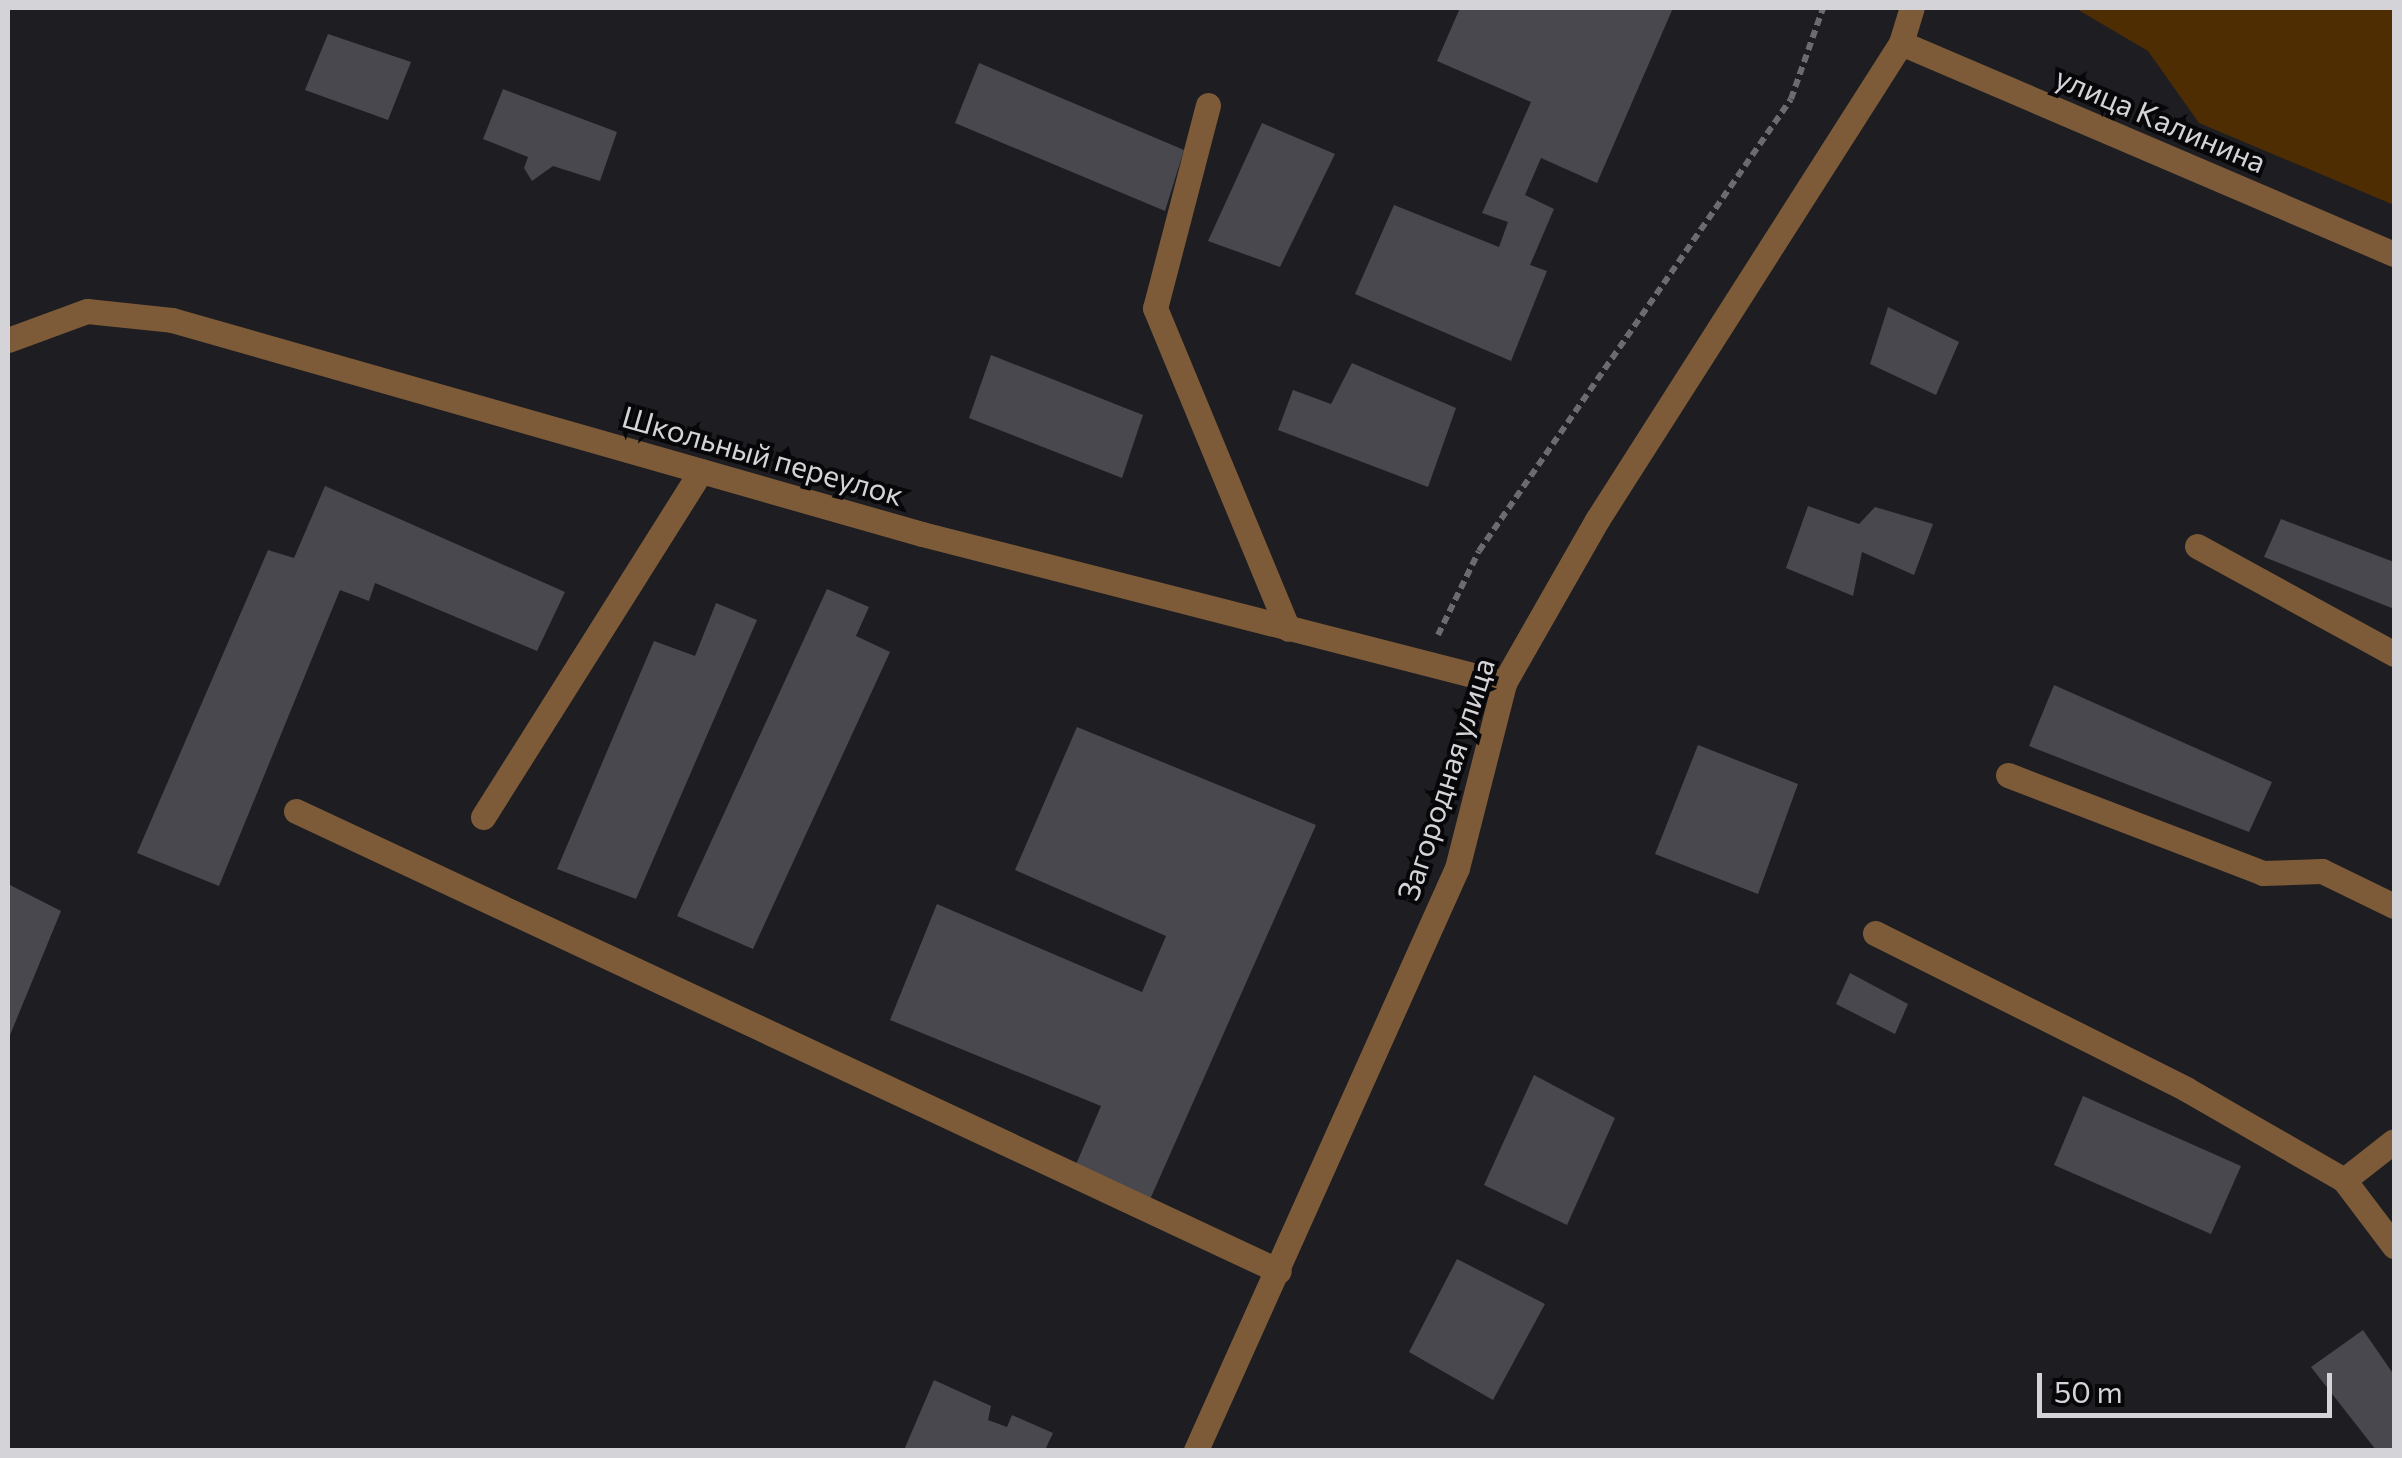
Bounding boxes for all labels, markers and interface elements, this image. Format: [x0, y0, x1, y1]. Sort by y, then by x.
street label: улица Калинина [2050, 58, 2272, 180]
street label: Школьный переулок [618, 398, 908, 512]
street label: Загородная улица [1389, 653, 1501, 905]
scale bar [2042, 1353, 2337, 1415]
text: 50 m [2054, 1372, 2123, 1409]

